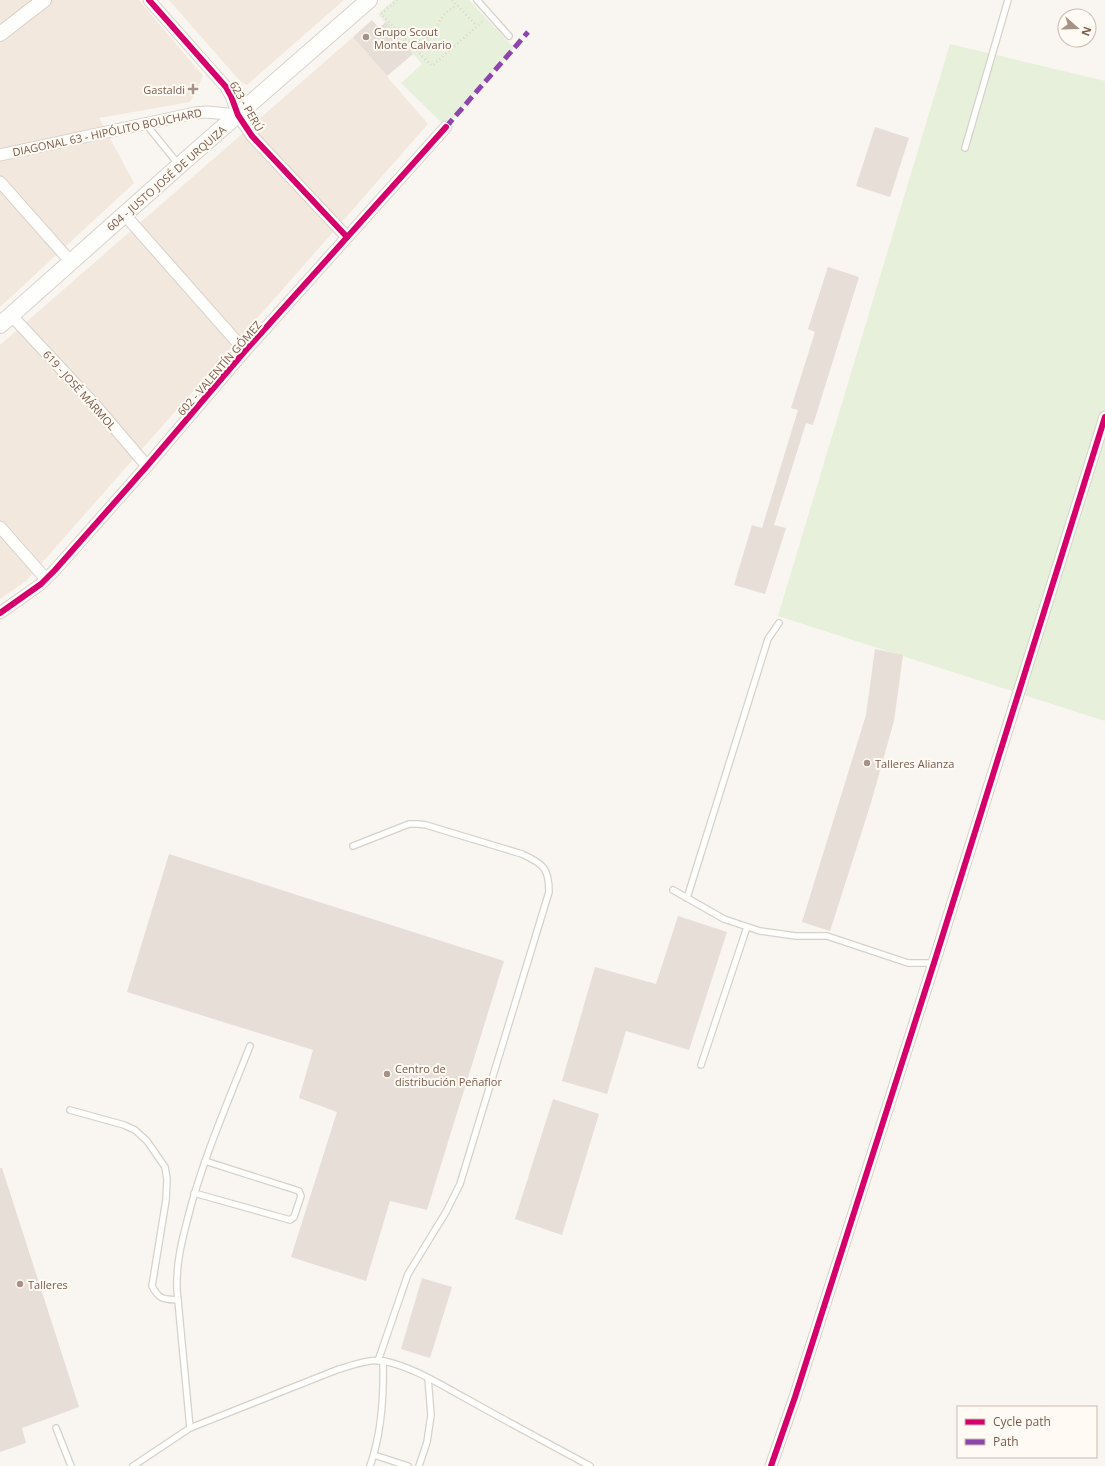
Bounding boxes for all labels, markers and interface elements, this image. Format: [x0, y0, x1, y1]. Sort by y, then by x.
north arrow [1057, 8, 1097, 48]
place label: Grupo Scout Monte Calvario [374, 24, 452, 52]
text: N [1078, 25, 1095, 38]
marker: Grupo Scout Monte Calvario [361, 32, 371, 42]
street label: 623 - PERÚ [227, 78, 267, 134]
place label: Gastaldi [143, 82, 185, 97]
marker: Gastaldi [188, 84, 198, 94]
street label: DIAGONAL 63 - HIPÓLITO BOUCHARD [11, 105, 203, 159]
street label: 604 - JUSTO JOSÉ DE URQUIZA [103, 122, 229, 234]
street label: 602 - VALENTÍN GÓMEZ [174, 317, 264, 419]
street label: 619 - JOSÉ MÁRMOL [40, 347, 120, 433]
place label: Talleres Alianza [875, 756, 954, 771]
marker: Talleres Alianza [862, 758, 872, 768]
place label: Centro de distribución Peñaflor [395, 1061, 502, 1089]
marker: Centro de distribución Peñaflor [382, 1069, 392, 1079]
place label: Talleres [28, 1277, 68, 1292]
marker: Talleres [15, 1279, 25, 1289]
legend [957, 1406, 1097, 1458]
text: Cycle path [993, 1413, 1051, 1430]
text: Path [993, 1433, 1019, 1450]

